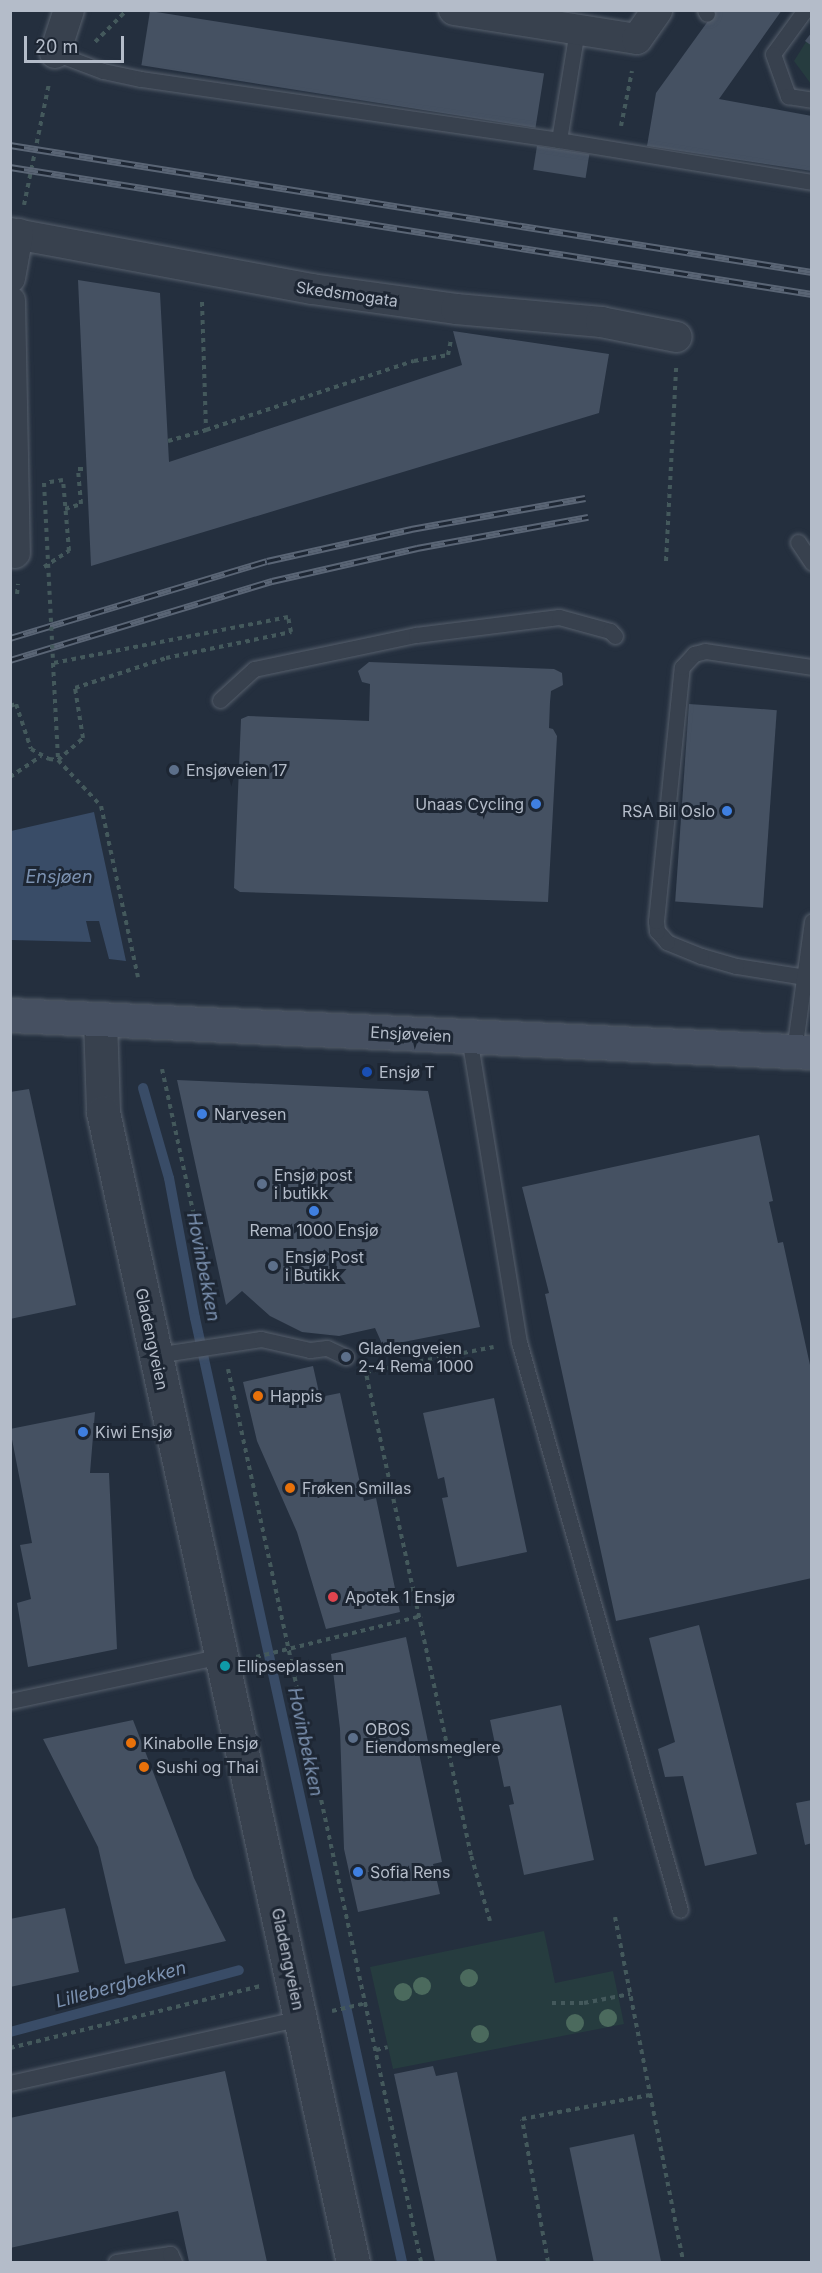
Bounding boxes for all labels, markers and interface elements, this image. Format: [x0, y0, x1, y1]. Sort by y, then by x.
scale bar [27, 24, 128, 62]
text: 20 m [35, 36, 78, 57]
street label: Skedsmogata [295, 277, 399, 311]
place label: Ensjøveien 17 [186, 760, 287, 780]
marker: Ensjøveien 17 [167, 763, 181, 777]
place label: Unaas Cycling [415, 794, 524, 814]
marker: Unaas Cycling [529, 797, 543, 811]
place label: RSA Bil Oslo [622, 801, 715, 821]
marker: RSA Bil Oslo [720, 804, 734, 818]
water label: Ensjøen [25, 866, 93, 888]
street label: Ensjøveien [370, 1022, 452, 1046]
place label: Ensjø T [379, 1062, 435, 1082]
marker: Ensjø T [360, 1065, 374, 1079]
place label: Narvesen [214, 1104, 287, 1124]
marker: Narvesen [195, 1107, 209, 1121]
place label: Ensjø post i butikk [274, 1165, 353, 1203]
marker: Ensjø post i butikk [255, 1177, 269, 1191]
marker: Rema 1000 Ensjø [307, 1204, 321, 1218]
water label: Hovinbekken [182, 1211, 224, 1323]
place label: Rema 1000 Ensjø [249, 1220, 379, 1240]
place label: Ensjø Post i Butikk [285, 1247, 364, 1285]
marker: Ensjø Post i Butikk [266, 1259, 280, 1273]
street label: Gladengveien [132, 1286, 172, 1392]
place label: Gladengveien 2-4 Rema 1000 [358, 1338, 474, 1376]
marker: Gladengveien 2-4 Rema 1000 [339, 1350, 353, 1364]
place label: Happis [270, 1386, 323, 1406]
marker: Happis [251, 1389, 265, 1403]
place label: Kiwi Ensjø [95, 1422, 172, 1442]
marker: Kiwi Ensjø [76, 1425, 90, 1439]
place label: Frøken Smillas [302, 1478, 411, 1498]
marker: Frøken Smillas [283, 1481, 297, 1495]
place label: Apotek 1 Ensjø [345, 1587, 455, 1607]
marker: Apotek 1 Ensjø [326, 1590, 340, 1604]
place label: Ellipseplassen [237, 1656, 344, 1676]
marker: Ellipseplassen [218, 1659, 232, 1673]
water label: Hovinbekken [283, 1686, 327, 1798]
place label: OBOS Eiendomsmeglere [365, 1719, 501, 1757]
marker: OBOS Eiendomsmeglere [346, 1731, 360, 1745]
place label: Kinabolle Ensjø [143, 1733, 258, 1753]
marker: Kinabolle Ensjø [124, 1736, 138, 1750]
place label: Sushi og Thai [156, 1757, 259, 1777]
marker: Sushi og Thai [137, 1760, 151, 1774]
place label: Sofia Rens [370, 1862, 450, 1882]
marker: Sofia Rens [351, 1865, 365, 1879]
street label: Gladengveien [268, 1906, 308, 2012]
water label: Lillebergbekken [53, 1957, 189, 2013]

